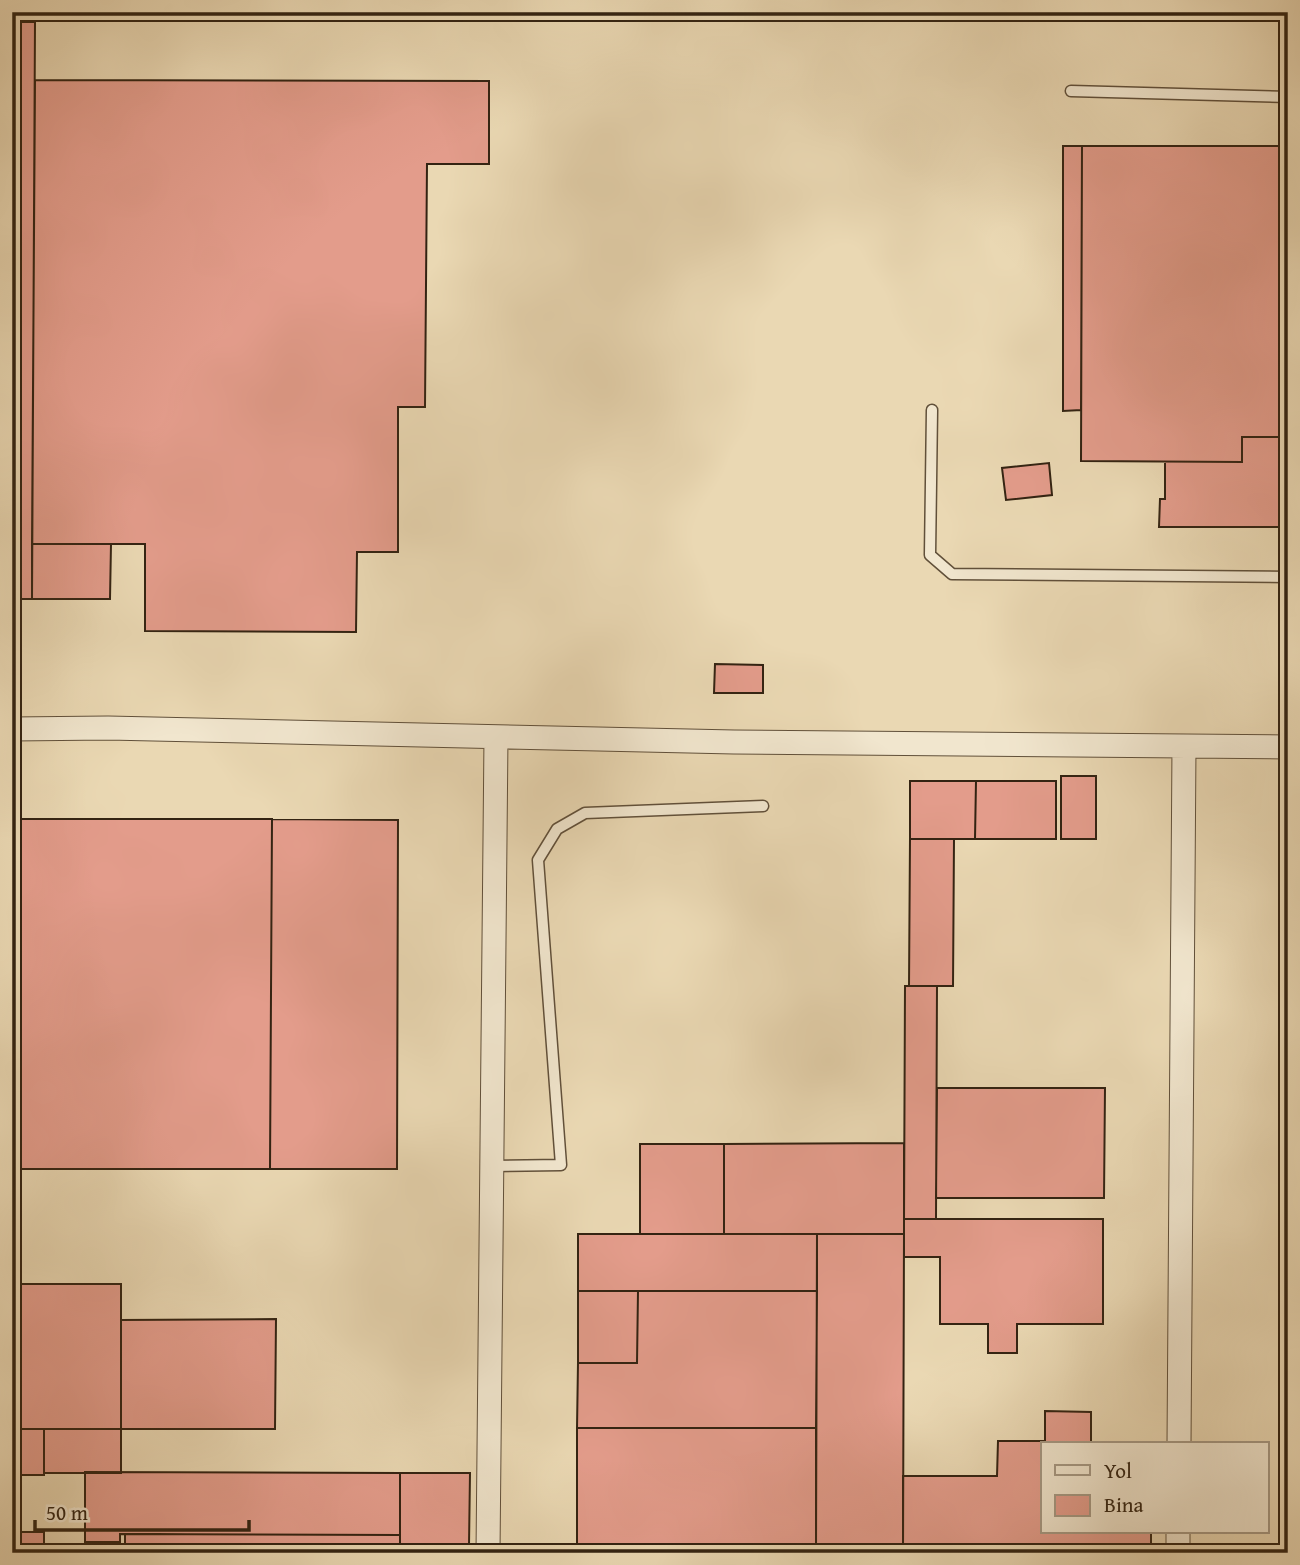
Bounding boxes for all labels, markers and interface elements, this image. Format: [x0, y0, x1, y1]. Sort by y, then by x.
legend [1041, 1442, 1268, 1534]
text: Yol [1104, 1455, 1132, 1486]
scale bar [35, 1488, 248, 1532]
text: Bina [1104, 1489, 1144, 1520]
text: 50 m [46, 1497, 88, 1528]

